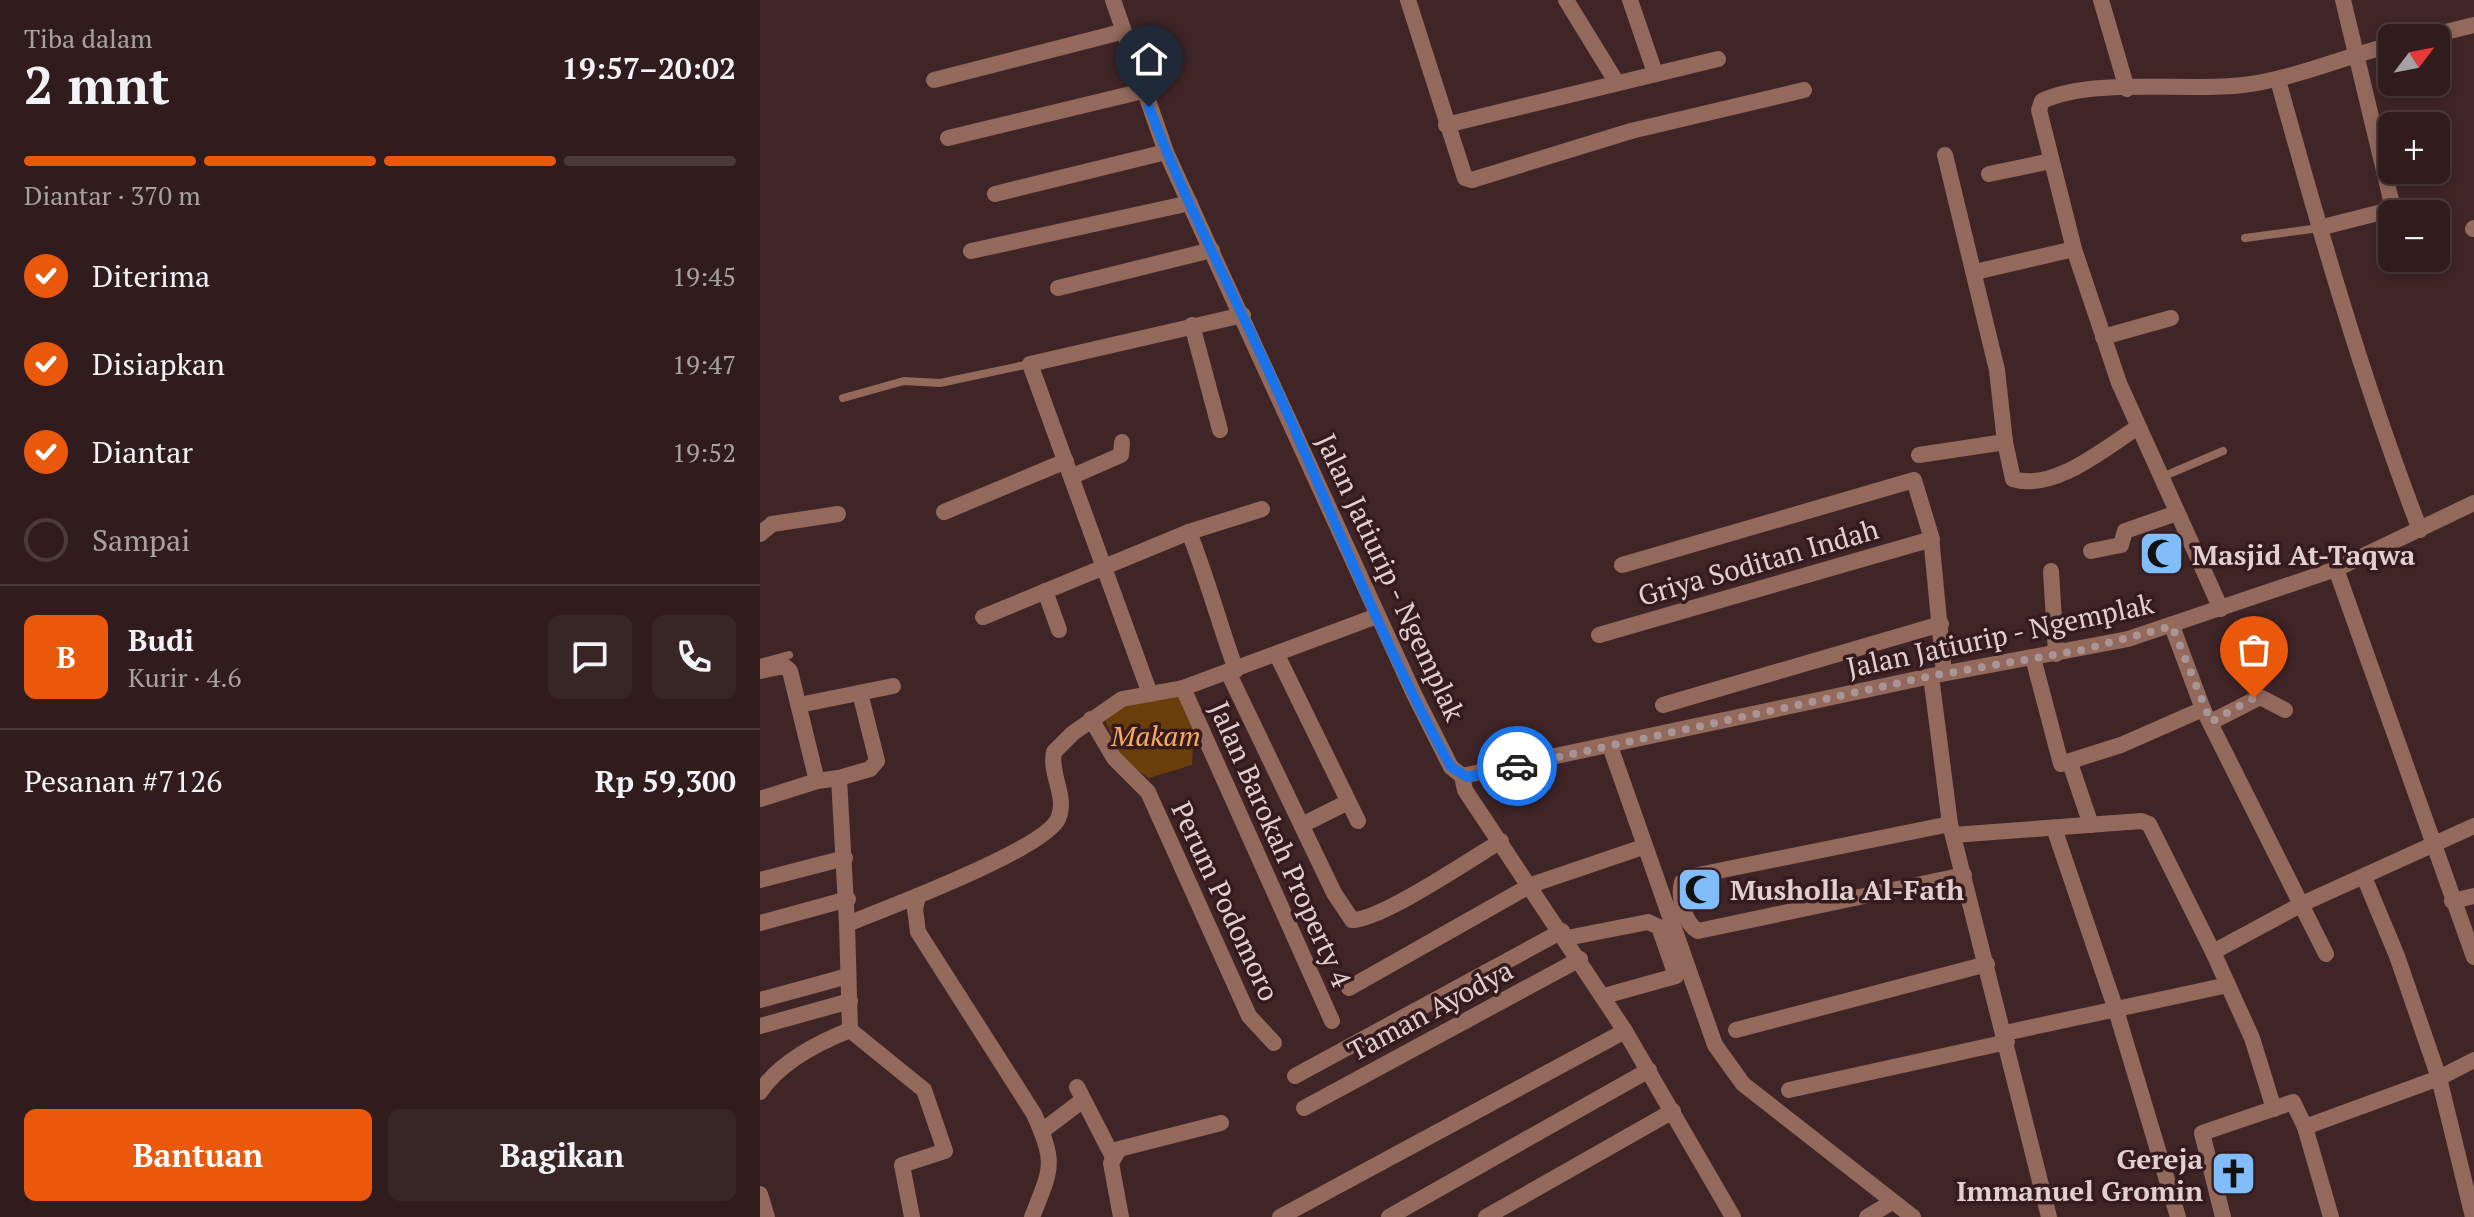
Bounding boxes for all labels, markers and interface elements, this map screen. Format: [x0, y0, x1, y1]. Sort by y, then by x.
text: Tiba dalam [24, 21, 153, 55]
north arrow [2378, 24, 2450, 96]
map controls [2378, 24, 2450, 272]
pin [1115, 25, 1183, 107]
icon: home [1127, 37, 1171, 81]
text: 19:57–20:02 [562, 48, 736, 88]
text: 2 mnt [24, 50, 170, 119]
button: + [2378, 112, 2450, 184]
text: Diantar · 370 m [24, 178, 201, 212]
button: − [2378, 200, 2450, 272]
icon: check [24, 254, 68, 298]
text: Diterima [92, 256, 210, 296]
text: 19:45 [672, 259, 736, 293]
icon: check [24, 342, 68, 386]
text: Disiapkan [92, 344, 225, 384]
text: 19:47 [672, 347, 736, 381]
street label: Jalan Jatiurip - Ngemplak [1308, 427, 1474, 727]
icon: check [24, 430, 68, 474]
text: Diantar [92, 432, 193, 472]
text: 19:52 [672, 435, 736, 469]
street label: Griya Soditan Indah [1633, 510, 1883, 614]
text: Sampai [92, 520, 190, 560]
mosque icon: Masjid At-Taqwa [2137, 530, 2185, 578]
place label: Masjid At-Taqwa [2192, 536, 2416, 573]
street label: Jalan Jatiurip - Ngemplak [1843, 584, 2157, 686]
button: chat [548, 615, 632, 699]
button: phone [652, 615, 736, 699]
pin [2220, 616, 2288, 698]
text: Budi [128, 620, 194, 660]
icon: bag [2232, 628, 2276, 672]
text: B [56, 637, 76, 677]
text: Kurir · 4.6 [128, 660, 241, 694]
street label: Jalan Barokah Property 4 [1201, 695, 1361, 993]
park label: Makam [1110, 717, 1201, 754]
courier [1477, 726, 1557, 806]
icon: car [1495, 744, 1539, 788]
text: Pesanan #7126 [24, 761, 222, 801]
text: Rp 59,300 [595, 761, 736, 801]
street label: Perum Podomoro [1164, 795, 1288, 1007]
mosque icon: Musholla Al-Fath [1675, 865, 1723, 913]
place label: Musholla Al-Fath [1730, 871, 1964, 908]
street label: Taman Ayodya [1341, 951, 1519, 1069]
button: Bantuan [24, 1109, 372, 1201]
button: Bagikan [388, 1109, 736, 1201]
place label: Gereja Immanuel Gromin [1956, 1140, 2203, 1209]
church icon: Gereja Immanuel Gromin [2210, 1150, 2258, 1198]

